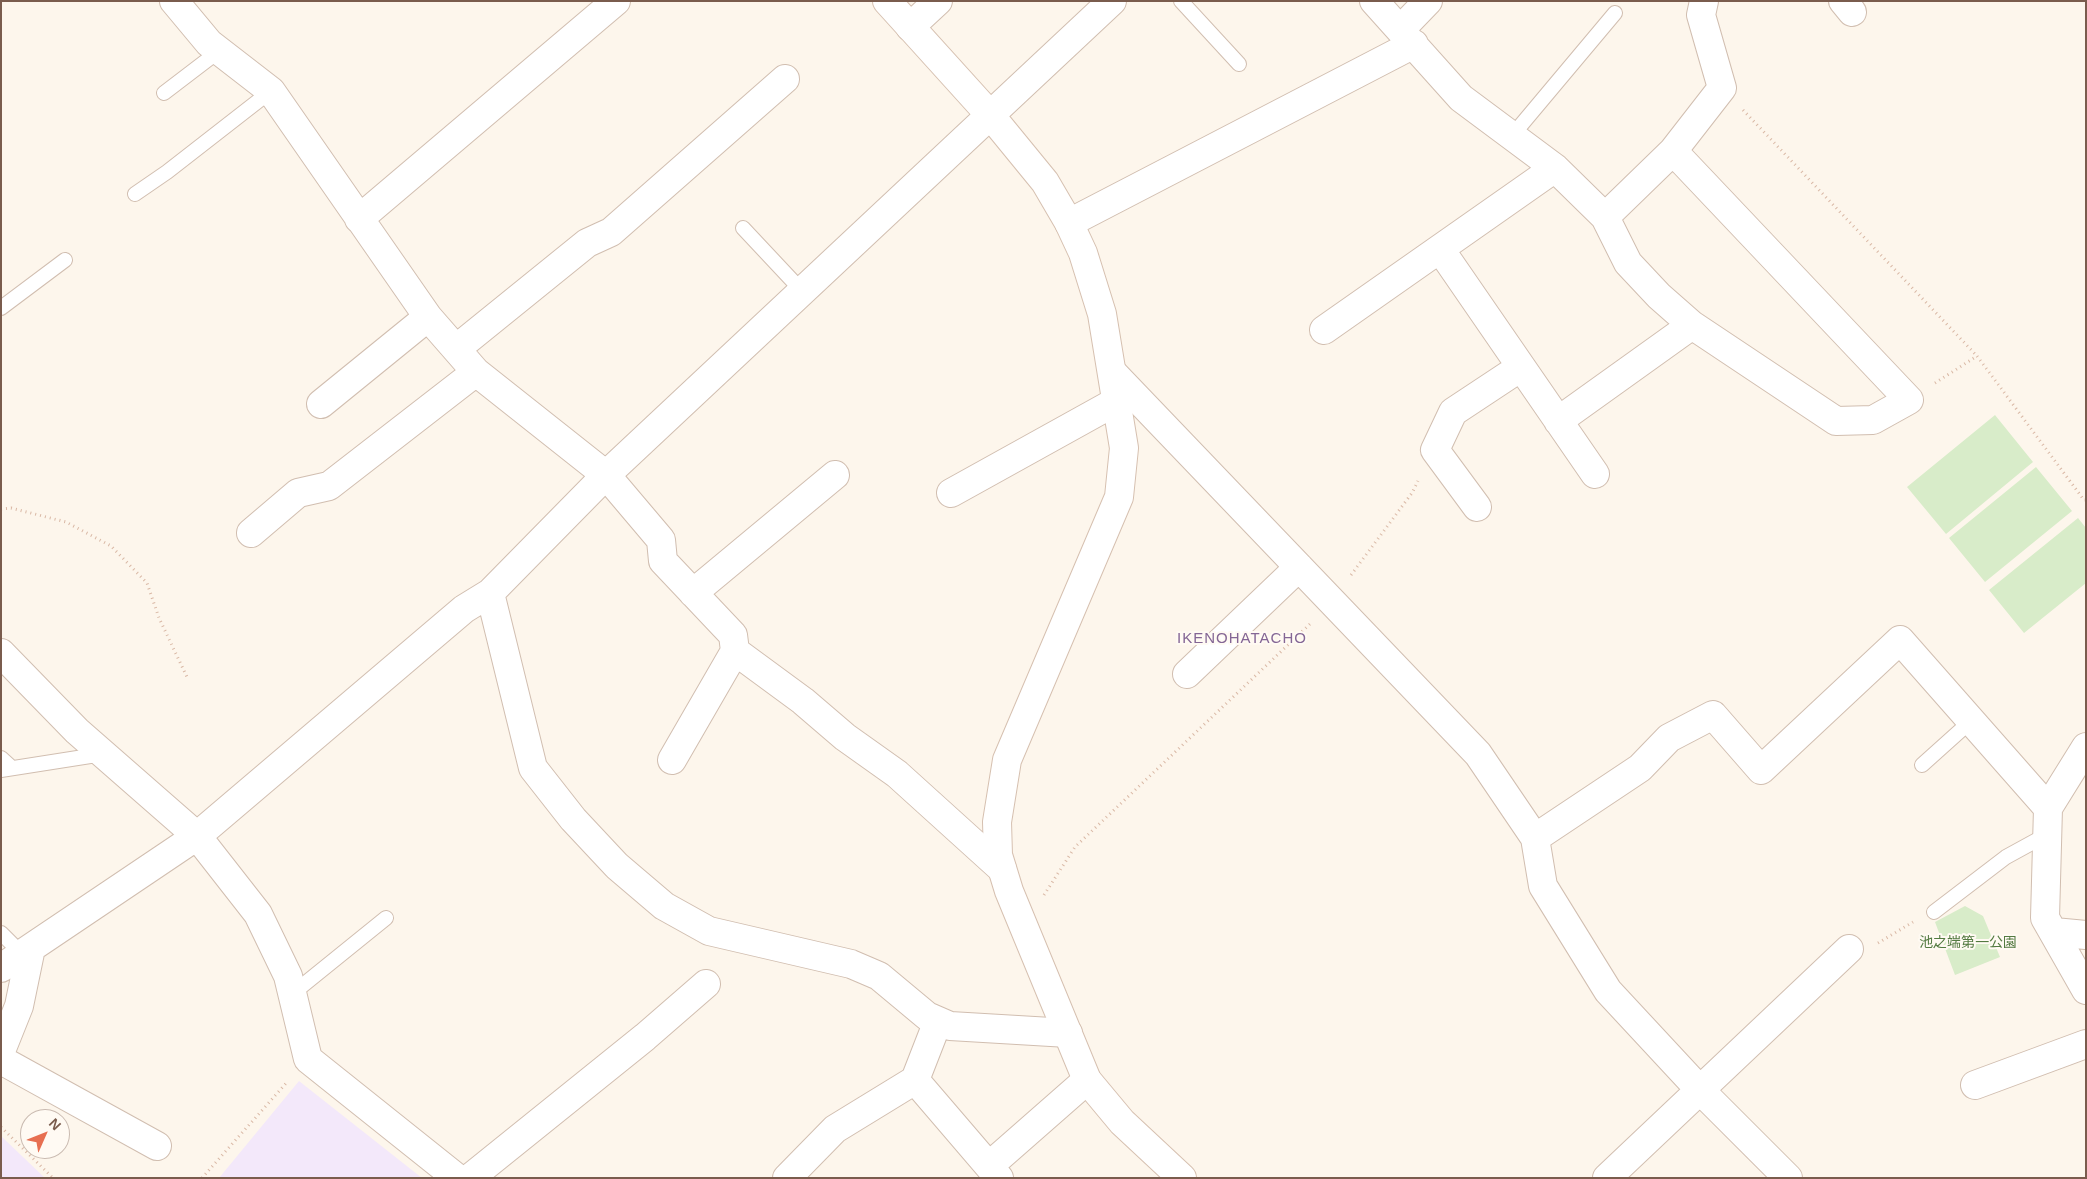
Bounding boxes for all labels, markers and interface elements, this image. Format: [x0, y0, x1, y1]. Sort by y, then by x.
district label: IKENOHATACHO [1176, 630, 1308, 648]
park label: 池之端第一公園 [1919, 935, 2017, 951]
north arrow [20, 1109, 70, 1159]
text: N [46, 1115, 64, 1133]

